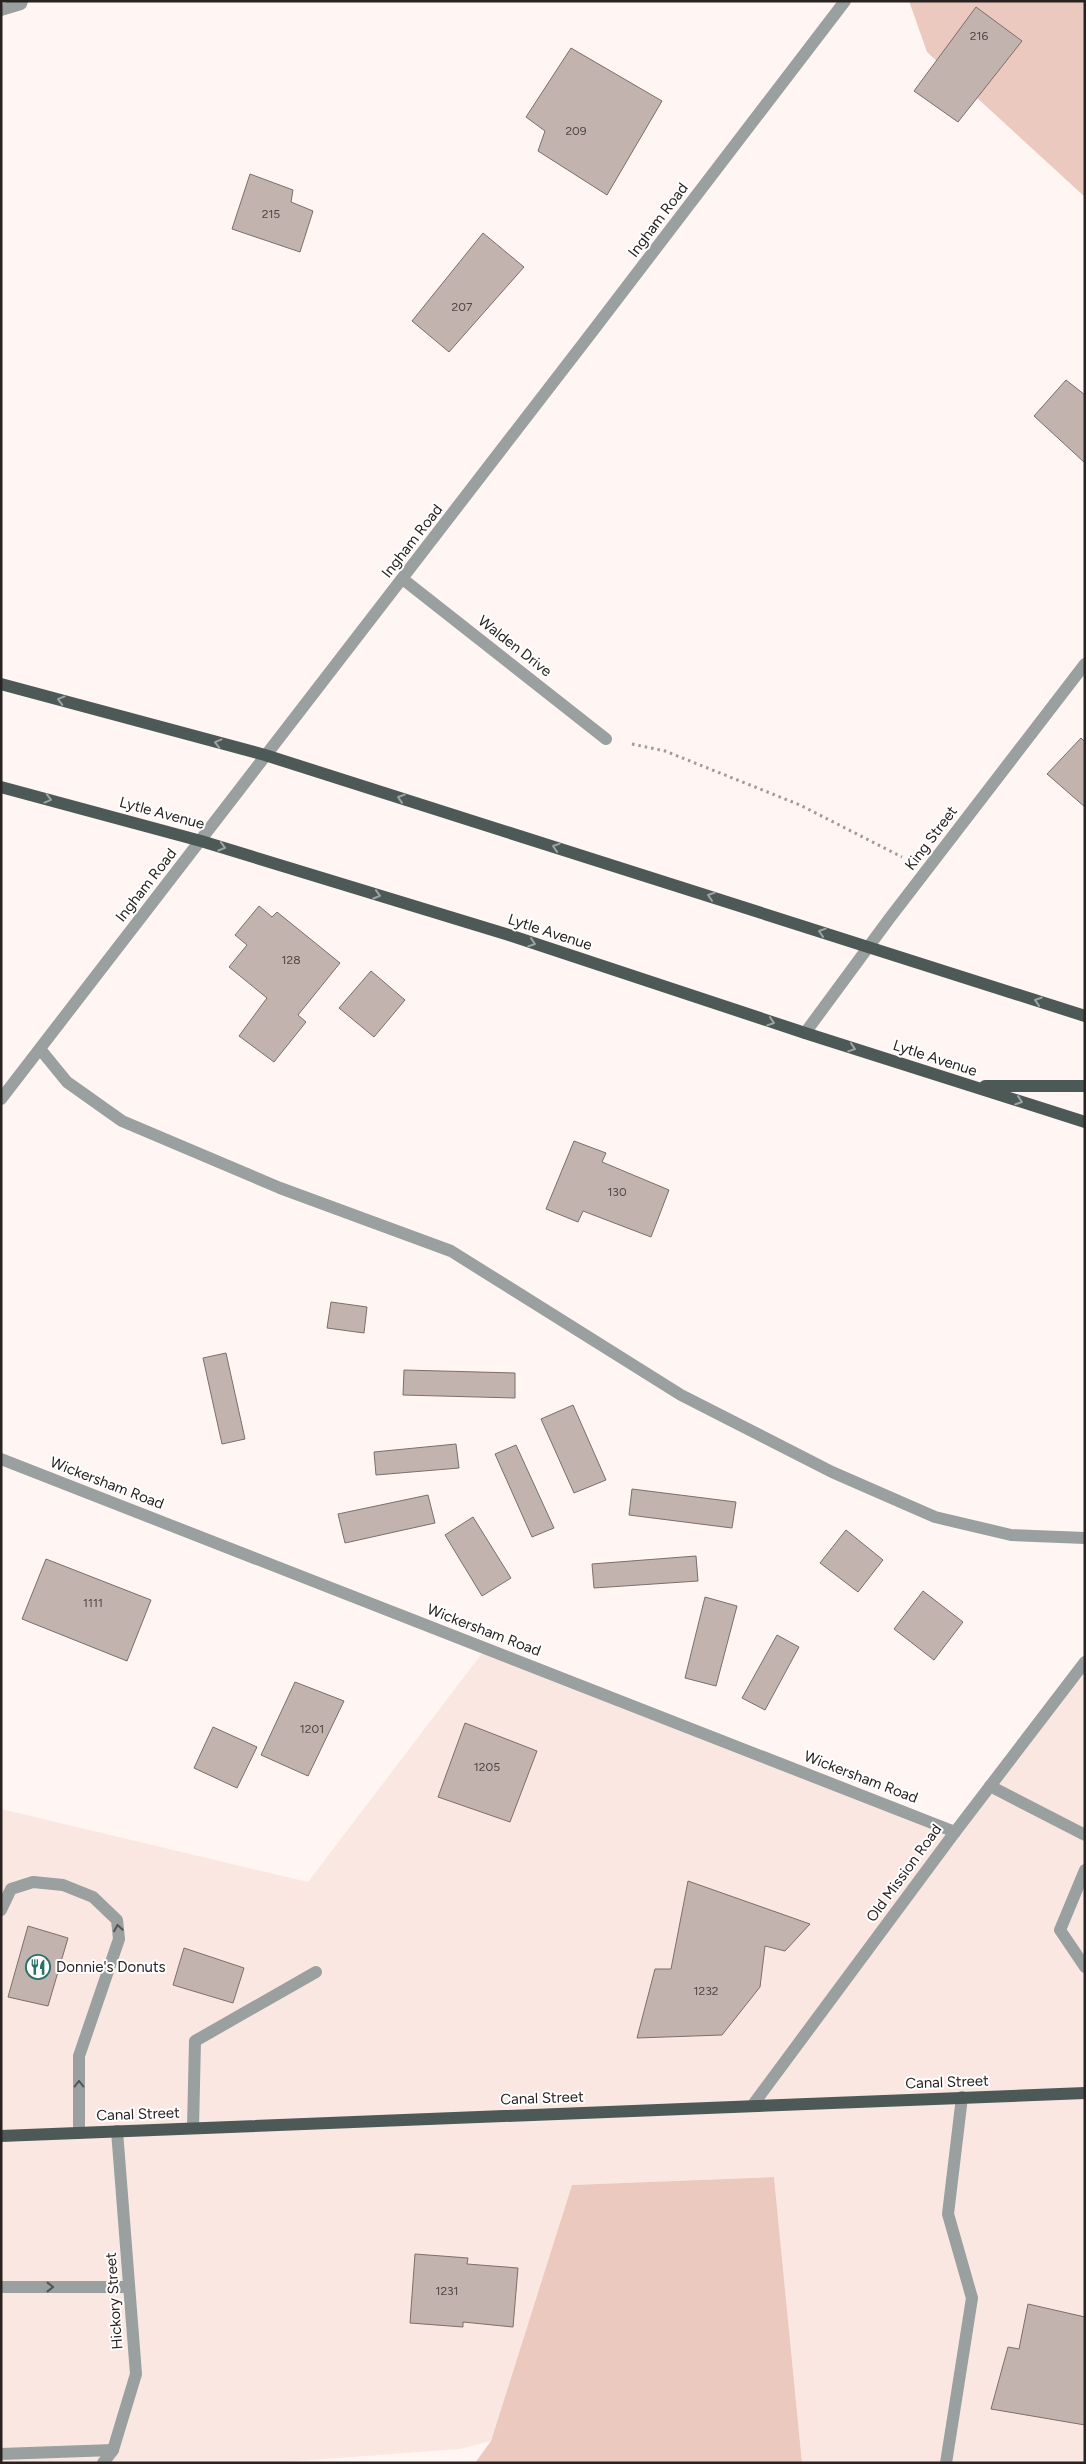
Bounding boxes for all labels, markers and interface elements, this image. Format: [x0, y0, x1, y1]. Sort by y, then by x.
house number: 216 [970, 29, 988, 43]
house number: 209 [565, 124, 587, 138]
street label: Ingham Road [624, 179, 692, 261]
house number: 215 [262, 207, 280, 221]
house number: 207 [452, 300, 473, 314]
street label: Ingham Road [378, 501, 446, 581]
street label: Walden Drive [475, 612, 555, 680]
one-way arrow [57, 696, 65, 706]
one-way arrow [214, 738, 222, 748]
street label: Lytle Avenue [118, 793, 206, 833]
one-way arrow [44, 794, 52, 804]
one-way arrow [398, 794, 406, 804]
street label: King Street [901, 802, 961, 874]
one-way arrow [217, 841, 226, 851]
one-way arrow [553, 843, 561, 853]
street label: Ingham Road [112, 845, 180, 925]
one-way arrow [373, 889, 381, 899]
one-way arrow [708, 892, 716, 902]
street label: Lytle Avenue [506, 910, 594, 954]
one-way arrow [819, 927, 827, 937]
one-way arrow [528, 937, 536, 947]
house number: 128 [281, 953, 301, 967]
one-way arrow [1035, 997, 1043, 1007]
one-way arrow [766, 1016, 774, 1026]
street label: Lytle Avenue [891, 1036, 979, 1080]
one-way arrow [847, 1043, 855, 1053]
one-way arrow [1014, 1096, 1023, 1106]
house number: 130 [607, 1185, 627, 1199]
street label: Wickersham Road [48, 1453, 166, 1513]
house number: 1111 [83, 1596, 103, 1610]
street label: Wickersham Road [425, 1600, 543, 1660]
house number: 1201 [300, 1722, 324, 1736]
street label: Wickersham Road [802, 1747, 920, 1807]
house number: 1205 [474, 1760, 500, 1774]
street label: Old Mission Road [863, 1821, 945, 1925]
one-way arrow [113, 1924, 123, 1933]
restaurant icon: Donnie's Donuts [25, 1954, 51, 1980]
place label: Donnie's Donuts [56, 1958, 166, 1976]
house number: 1232 [694, 1984, 718, 1998]
street label: Canal Street [905, 2072, 989, 2092]
one-way arrow [74, 2080, 84, 2088]
street label: Canal Street [500, 2088, 584, 2108]
street label: Canal Street [96, 2104, 180, 2124]
street label: Hickory Street [102, 2251, 126, 2350]
one-way arrow [46, 2282, 54, 2292]
house number: 1231 [435, 2284, 459, 2298]

